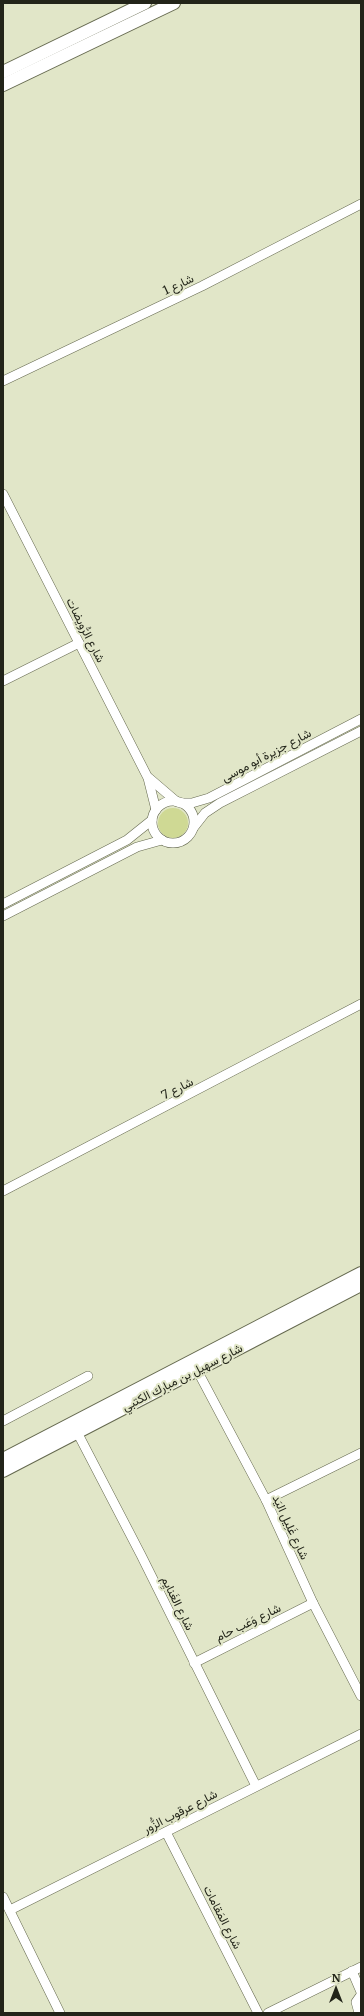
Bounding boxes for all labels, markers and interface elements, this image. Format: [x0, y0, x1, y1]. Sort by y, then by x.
street label: شارع 1 [160, 270, 197, 299]
street label: شارع الرُّويضات [61, 595, 109, 666]
street label: شارع جزيرة أبو موسى [219, 725, 314, 787]
street label: شارع 7 [159, 1074, 196, 1104]
street label: شارع سهيل بن مبارك الكتبي [119, 1340, 246, 1417]
street label: شارع غَلِيل اليَد [268, 1492, 313, 1563]
street label: شارع الغَنايِم [157, 1573, 198, 1634]
street label: شارع وَعَب حام [213, 1600, 284, 1646]
street label: شارع عرقوب الزُّور [139, 1786, 221, 1838]
street label: شارع المَقامات [199, 1883, 245, 1952]
north arrow [316, 1968, 356, 2008]
text: N [332, 1971, 341, 1985]

